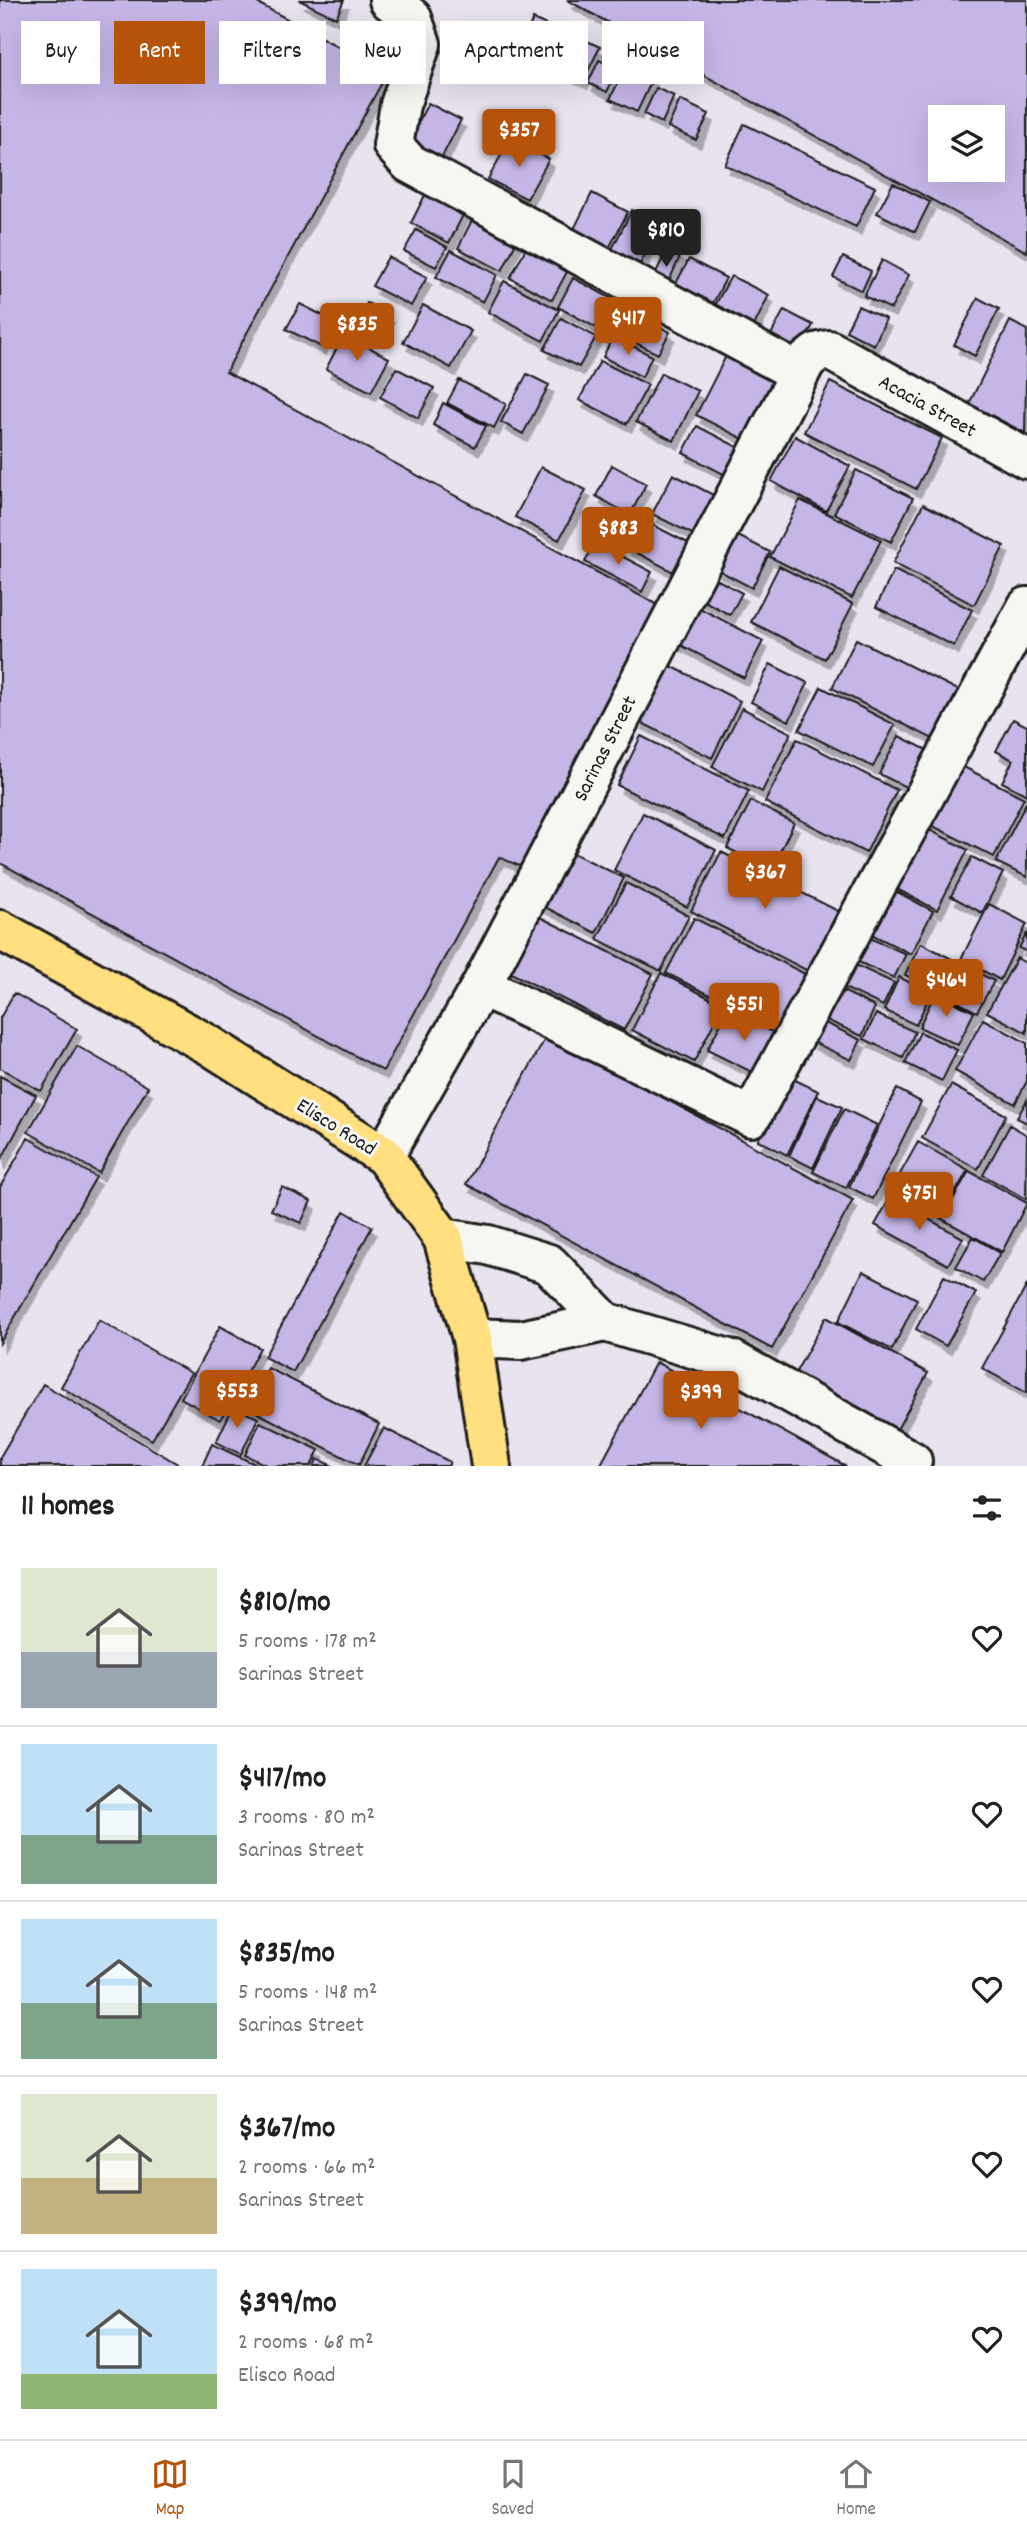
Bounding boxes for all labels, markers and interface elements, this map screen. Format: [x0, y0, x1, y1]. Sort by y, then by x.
chip: Buy [21, 21, 100, 84]
chip: Rent [114, 21, 205, 84]
chip: Filters [219, 21, 326, 84]
chip: New [340, 21, 426, 84]
chip: Apartment [440, 21, 588, 84]
chip: House [602, 21, 704, 84]
map controls [928, 105, 1005, 182]
button: layers [928, 105, 1005, 182]
pin: $357 [478, 110, 560, 169]
text: $357 [498, 115, 540, 148]
pin: $810 [625, 210, 707, 269]
text: $810 [647, 215, 685, 248]
pin: $417 [587, 298, 669, 357]
text: $417 [610, 303, 646, 336]
pin: $835 [316, 304, 398, 363]
text: $835 [336, 309, 378, 342]
street label: Acacia Street [872, 368, 981, 447]
pin: $883 [577, 508, 659, 567]
text: $883 [598, 513, 638, 546]
street label: Sarinas Street [567, 691, 646, 807]
pin: $367 [724, 852, 806, 911]
text: $367 [744, 857, 786, 890]
pin: $464 [905, 960, 987, 1019]
text: $464 [925, 965, 967, 998]
pin: $551 [703, 984, 785, 1043]
text: $551 [725, 989, 763, 1022]
street label: Elisco Road [290, 1092, 381, 1165]
pin: $751 [878, 1172, 960, 1232]
text: $751 [901, 1178, 937, 1211]
pin: $553 [196, 1370, 278, 1430]
pin: $399 [660, 1372, 742, 1431]
text: $553 [215, 1376, 259, 1409]
text: $399 [680, 1377, 722, 1410]
text: 11 homes [21, 1487, 115, 1530]
icon: filters [968, 1489, 1006, 1527]
text: $810/mo [238, 1583, 331, 1626]
icon: home [77, 1596, 161, 1680]
icon: heart [968, 1619, 1006, 1657]
text: 5 rooms · 178 m² [238, 1626, 377, 1659]
text: Sarinas Street [238, 1659, 364, 1692]
text: $417/mo [238, 1759, 326, 1802]
icon: home [77, 1772, 161, 1856]
icon: heart [968, 1795, 1006, 1833]
text: 3 rooms · 80 m² [238, 1802, 375, 1835]
text: Sarinas Street [238, 1835, 364, 1868]
text: $835/mo [238, 1934, 335, 1977]
icon: home [77, 1947, 161, 2031]
icon: heart [968, 1970, 1006, 2008]
text: 5 rooms · 148 m² [238, 1977, 377, 2010]
text: Sarinas Street [238, 2010, 364, 2043]
text: $367/mo [238, 2109, 335, 2152]
icon: home [77, 2122, 161, 2206]
icon: heart [968, 2145, 1006, 2183]
text: 2 rooms · 66 m² [238, 2152, 376, 2185]
text: Sarinas Street [238, 2185, 364, 2218]
text: $399/mo [238, 2284, 337, 2327]
icon: home [77, 2297, 161, 2381]
icon: heart [968, 2320, 1006, 2358]
text: 2 rooms · 68 m² [238, 2327, 374, 2360]
text: Elisco Road [238, 2360, 336, 2393]
tab: Map [151, 2455, 189, 2524]
tab: Saved [491, 2455, 534, 2524]
tab: Home [836, 2455, 876, 2524]

